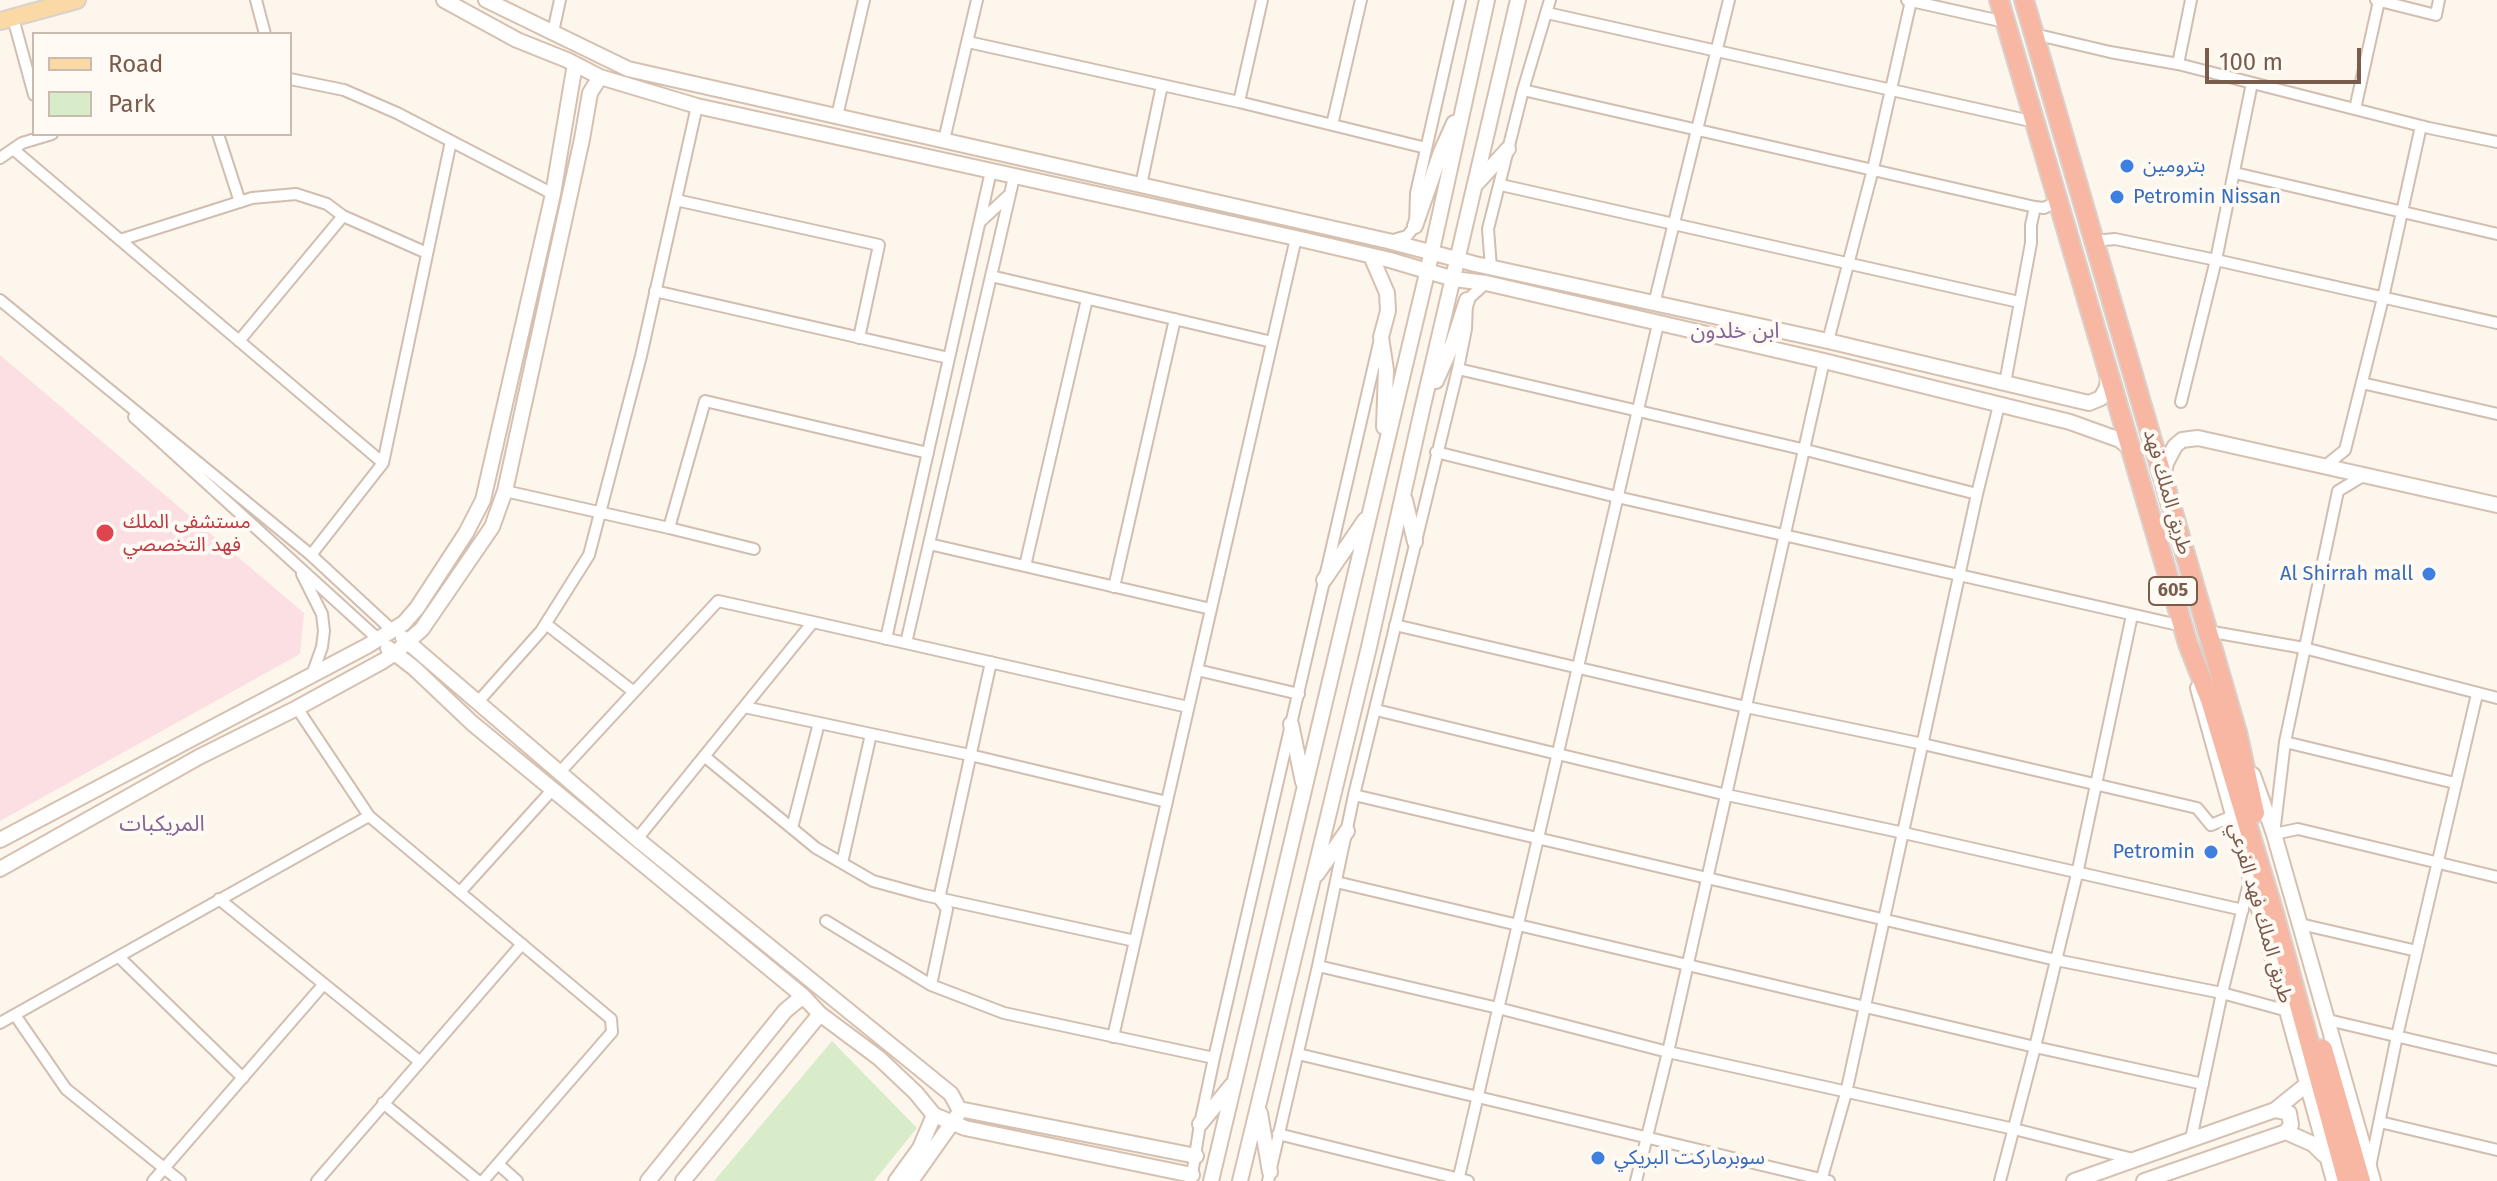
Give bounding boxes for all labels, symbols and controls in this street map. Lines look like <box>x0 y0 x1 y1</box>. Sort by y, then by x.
legend <box>32 32 292 136</box>
scale bar <box>2209 32 2365 82</box>
text: 100 m <box>2219 48 2283 76</box>
text: Road <box>108 50 163 78</box>
text: Park <box>108 90 155 118</box>
place label: بترومين <box>2143 154 2205 178</box>
marker: بترومين <box>2118 157 2136 175</box>
place label: Petromin Nissan <box>2133 185 2281 209</box>
marker: Petromin Nissan <box>2108 188 2126 206</box>
district label: ابن خلدون <box>1690 319 1780 345</box>
street label: طريق الملك فهد <box>2138 427 2196 557</box>
place label: مستشفى الملك فهد التخصصي <box>123 510 251 557</box>
marker: مستشفى الملك فهد التخصصي <box>94 522 116 544</box>
place label: Al Shirrah mall <box>2280 562 2413 586</box>
marker: Al Shirrah mall <box>2420 565 2438 583</box>
road number: 605 <box>2149 577 2197 605</box>
district label: المريكبات <box>119 812 205 838</box>
street label: طريق الملك فهد الفرعي <box>2223 820 2297 1006</box>
place label: Petromin <box>2113 840 2195 864</box>
marker: Petromin <box>2202 843 2220 861</box>
place label: سوبرماركت البريكي <box>1614 1146 1765 1170</box>
marker: سوبرماركت البريكي <box>1589 1149 1607 1167</box>

